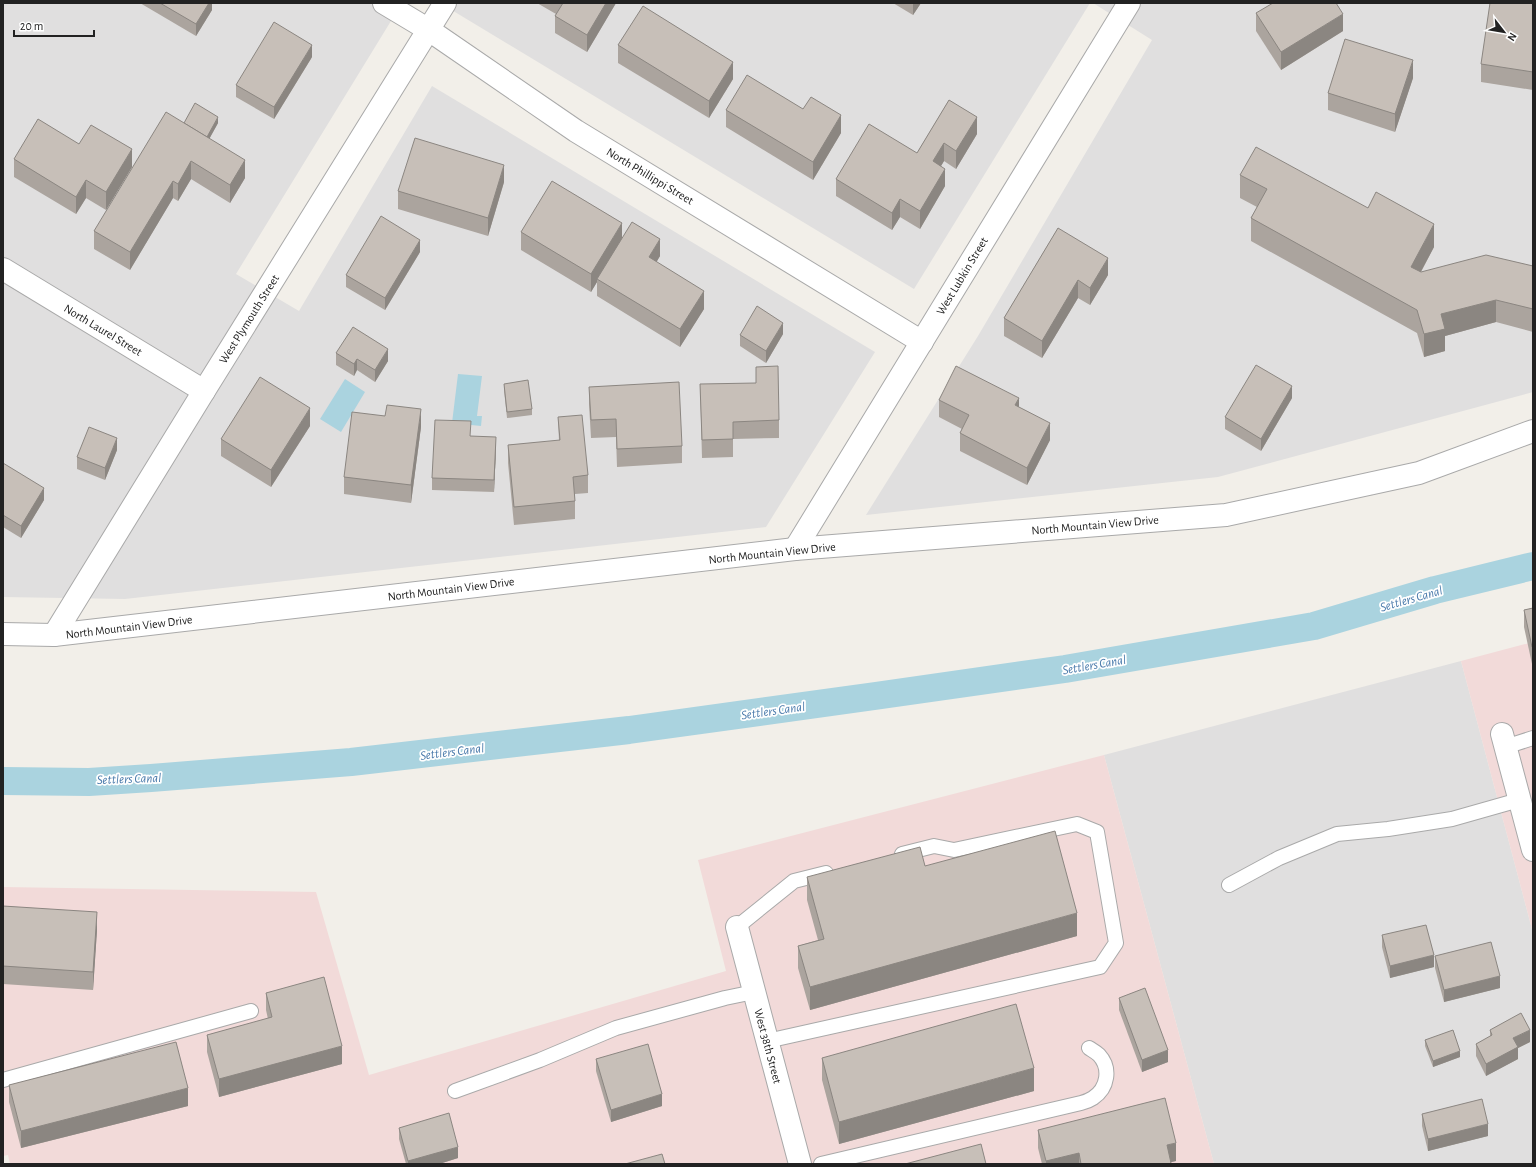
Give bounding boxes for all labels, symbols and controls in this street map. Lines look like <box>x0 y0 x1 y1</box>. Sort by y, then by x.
scale bar <box>14 12 94 38</box>
north arrow <box>1484 12 1524 52</box>
text: 20 m <box>20 20 43 32</box>
text: N <box>1505 31 1519 43</box>
street label: North Phillippi Street <box>604 145 696 207</box>
street label: West Lubkin Street <box>934 235 990 317</box>
street label: West Plymouth Street <box>217 272 282 366</box>
street label: North Laurel Street <box>62 302 144 358</box>
street label: North Mountain View Drive <box>1031 513 1159 537</box>
street label: North Mountain View Drive <box>708 540 836 566</box>
street label: North Mountain View Drive <box>387 575 515 603</box>
water label: Settlers Canal <box>1379 584 1444 615</box>
street label: North Mountain View Drive <box>65 613 193 641</box>
water label: Settlers Canal <box>1061 653 1127 677</box>
water label: Settlers Canal <box>740 701 806 722</box>
water label: Settlers Canal <box>419 742 485 763</box>
water label: Settlers Canal <box>97 772 161 787</box>
street label: West 38th Street <box>752 1007 784 1085</box>

